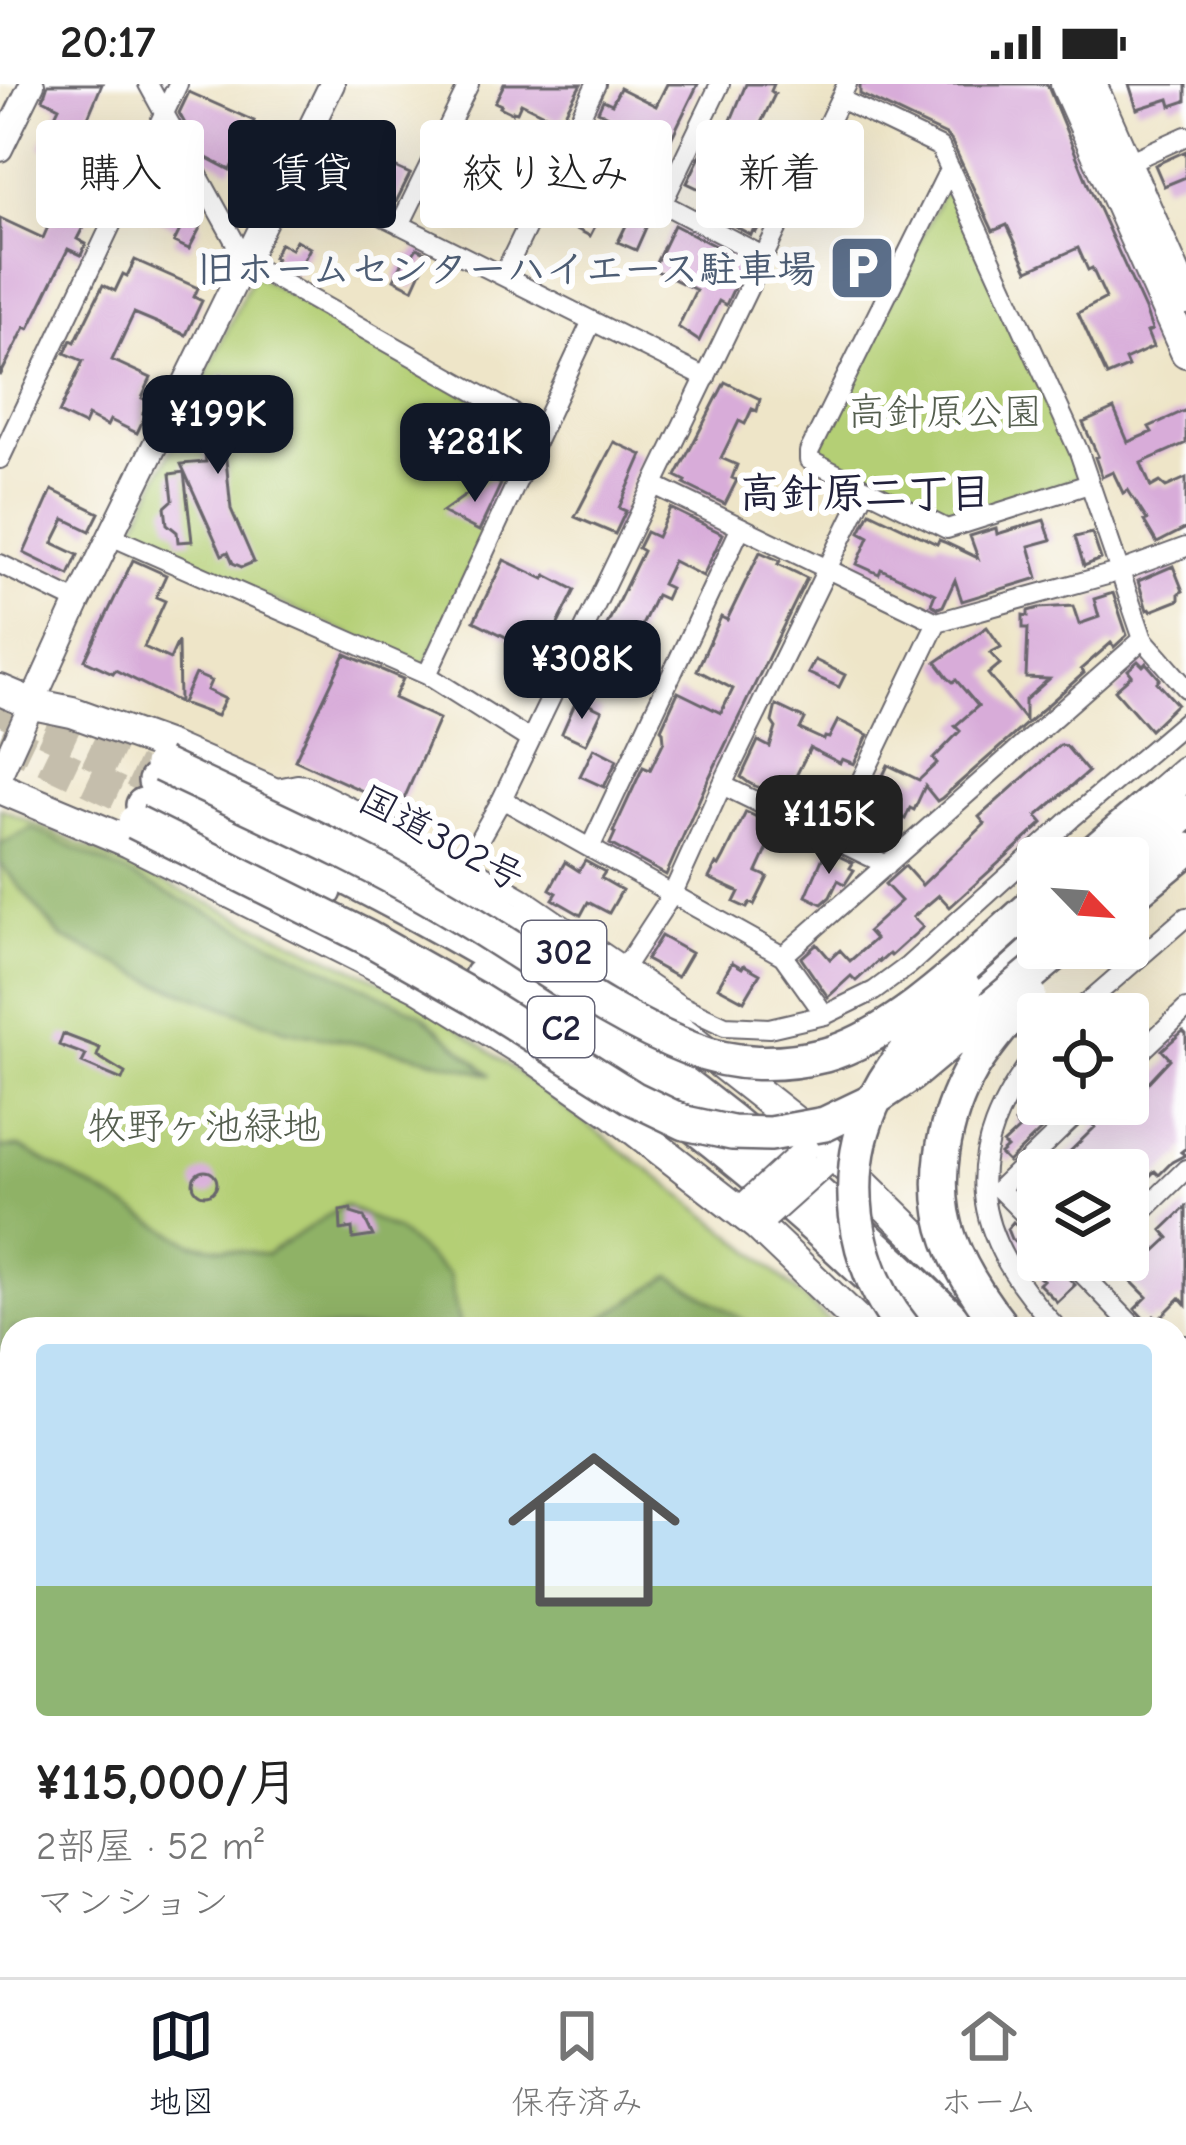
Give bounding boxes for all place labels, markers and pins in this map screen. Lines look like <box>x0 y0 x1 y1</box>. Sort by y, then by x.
parking icon: 旧ホームセンターハイエース駐車場 <box>827 233 897 303</box>
place label: 旧ホームセンターハイエース駐車場 <box>197 247 816 292</box>
pin: ¥199K <box>134 375 302 477</box>
pin: ¥281K <box>391 403 559 505</box>
pin: ¥308K <box>498 620 666 722</box>
pin: ¥115K <box>745 775 913 877</box>

